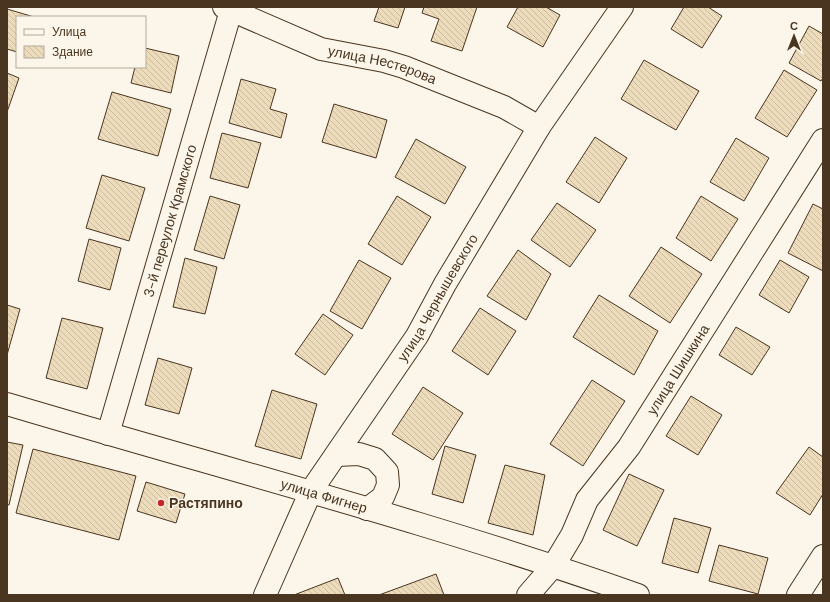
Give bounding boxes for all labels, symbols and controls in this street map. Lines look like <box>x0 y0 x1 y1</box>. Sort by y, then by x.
legend <box>16 16 146 68</box>
north arrow <box>774 16 814 56</box>
text: С <box>790 19 798 33</box>
text: Улица <box>52 24 86 40</box>
street label: улица Нестерова <box>327 42 439 88</box>
text: Здание <box>52 44 93 60</box>
street label: 3-й переулок Крамского <box>139 142 201 299</box>
street label: улица Чернышевского <box>393 230 482 365</box>
street label: улица Шишкина <box>643 321 713 418</box>
street label: улица Фигнер <box>279 475 370 517</box>
place label: Растяпино <box>169 494 243 512</box>
marker: Растяпино <box>156 498 166 508</box>

